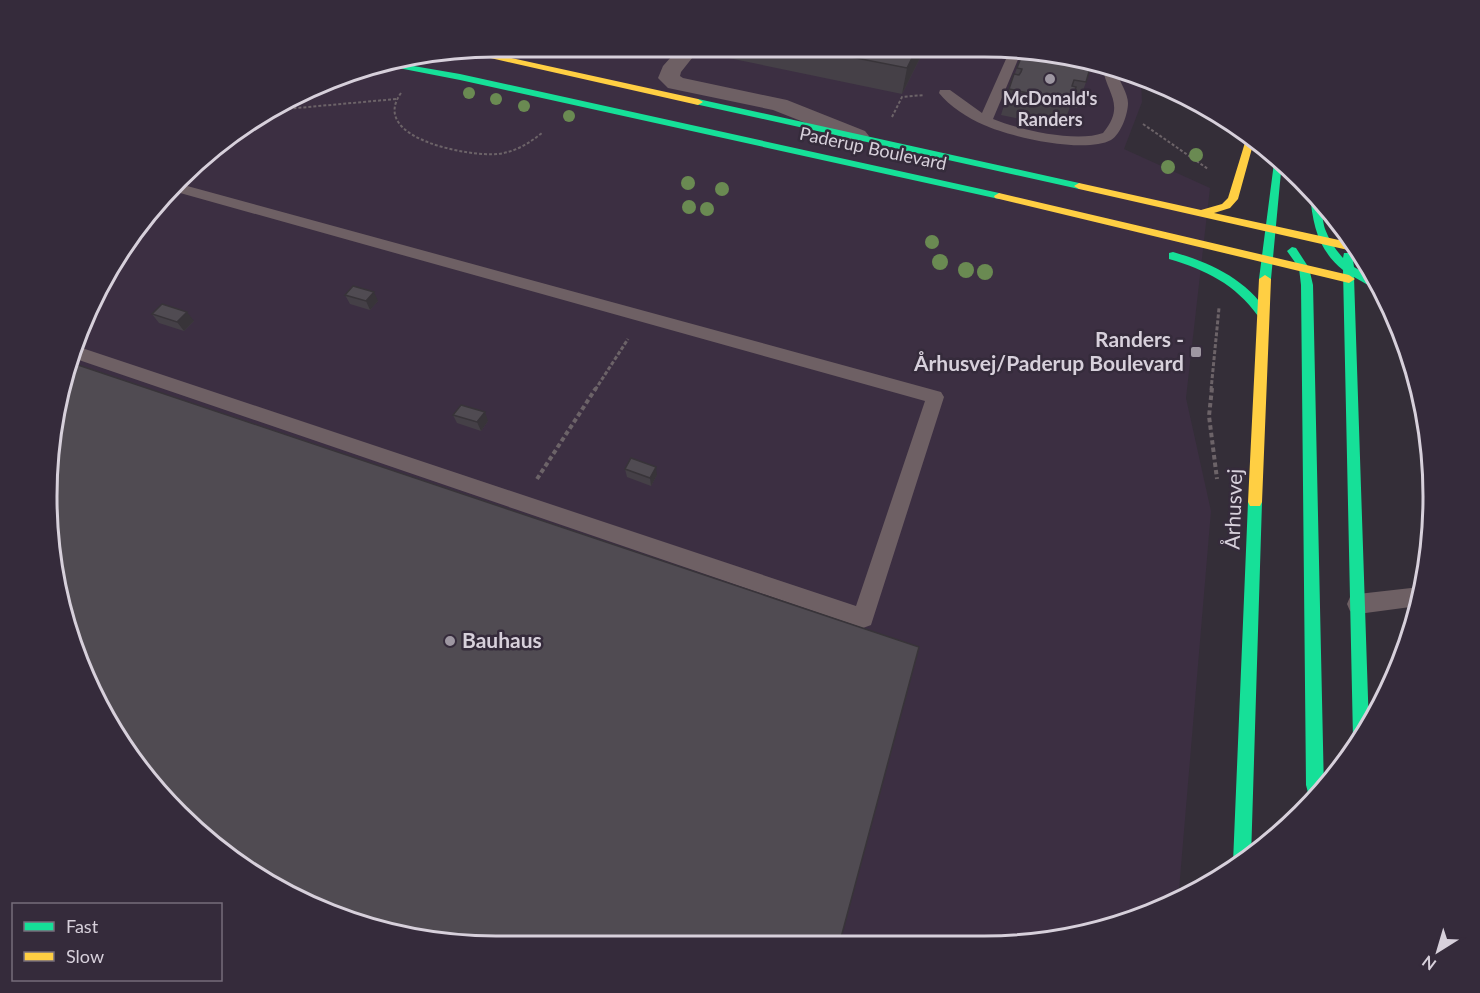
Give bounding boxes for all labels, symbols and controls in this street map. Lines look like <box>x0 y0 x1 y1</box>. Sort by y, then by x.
marker: McDonald's Randers <box>1043 72 1057 86</box>
place label: McDonald's Randers <box>1003 87 1097 130</box>
street label: Paderup Boulevard <box>798 122 949 174</box>
place label: Randers - Århusvej/Paderup Boulevard <box>913 326 1184 375</box>
marker: Randers - Århusvej/Paderup Boulevard <box>1189 345 1203 359</box>
street label: Århusvej <box>1219 468 1246 550</box>
place label: Bauhaus <box>462 627 542 652</box>
marker: Bauhaus <box>443 634 457 648</box>
legend <box>12 903 222 981</box>
text: Fast <box>66 915 99 937</box>
north arrow <box>1408 921 1468 981</box>
text: Slow <box>66 945 104 967</box>
text: N <box>1418 952 1439 975</box>

